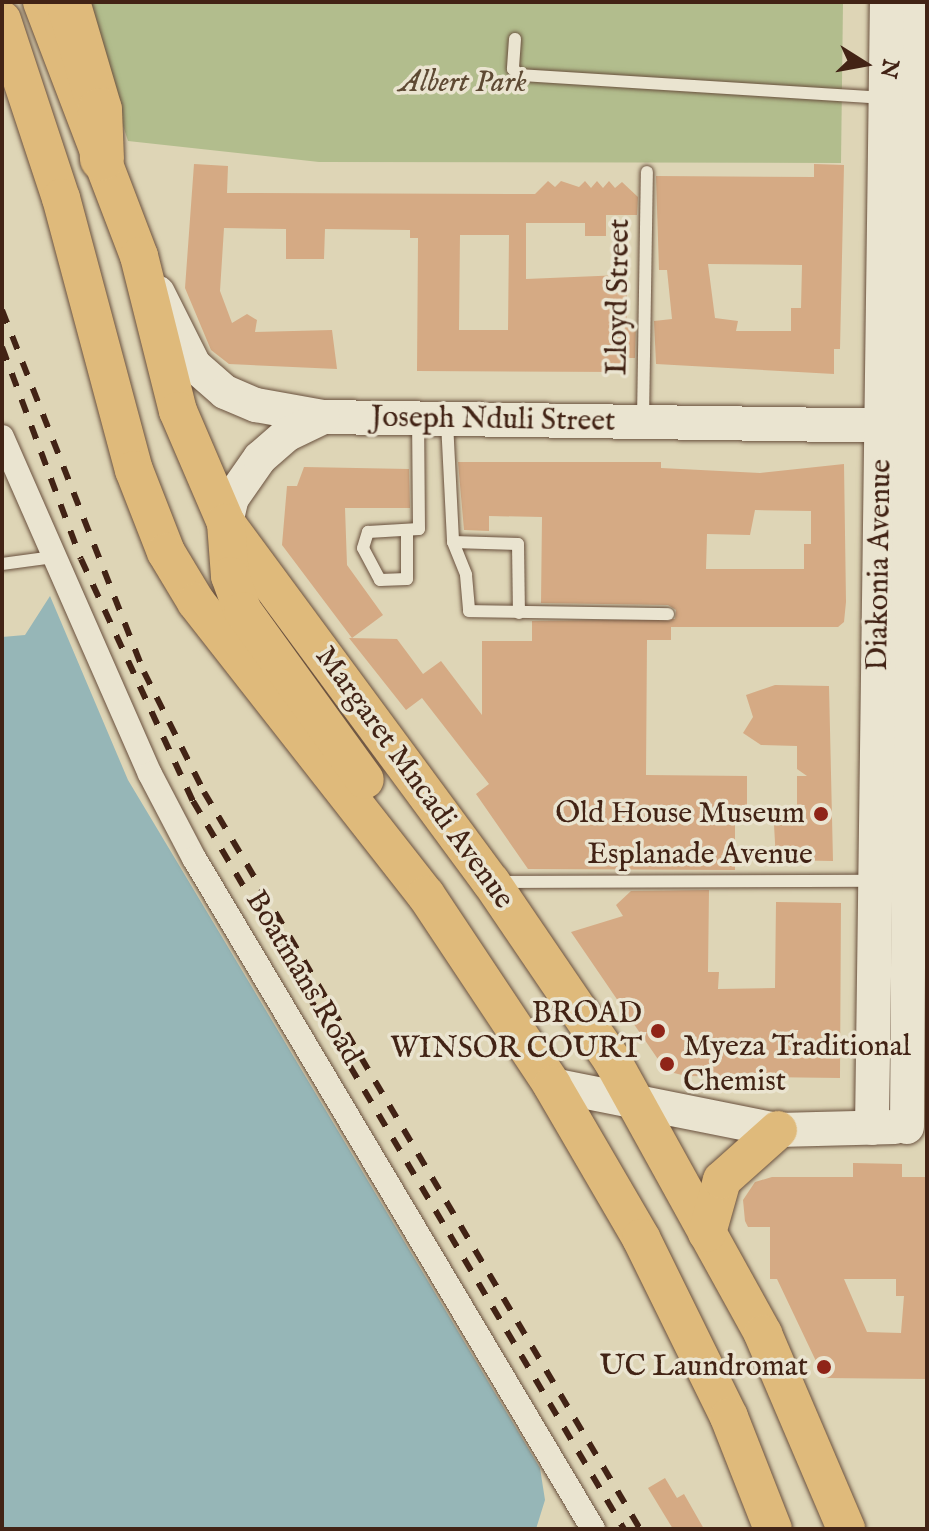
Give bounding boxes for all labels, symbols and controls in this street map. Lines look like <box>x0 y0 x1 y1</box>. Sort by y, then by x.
north arrow <box>825 24 905 104</box>
text: N <box>873 57 904 81</box>
park label: Albert Park <box>399 65 527 101</box>
street label: Lloyd Street <box>600 218 638 376</box>
street label: Joseph Nduli Street <box>370 400 616 440</box>
street label: Diakonia Avenue <box>860 459 900 671</box>
street label: Margaret Mncadi Avenue <box>307 640 521 916</box>
place label: Old House Museum <box>555 796 805 832</box>
marker: Old House Museum <box>812 805 830 823</box>
street label: Esplanade Avenue <box>587 837 813 873</box>
street label: Boatmans Road <box>237 885 369 1071</box>
place label: BROAD WINSOR COURT <box>390 996 642 1066</box>
marker: BROAD WINSOR COURT <box>649 1022 667 1040</box>
place label: Myeza Traditional Chemist <box>683 1029 911 1100</box>
marker: Myeza Traditional Chemist <box>658 1055 676 1073</box>
place label: UC Laundromat <box>599 1349 808 1385</box>
marker: UC Laundromat <box>815 1358 833 1376</box>

